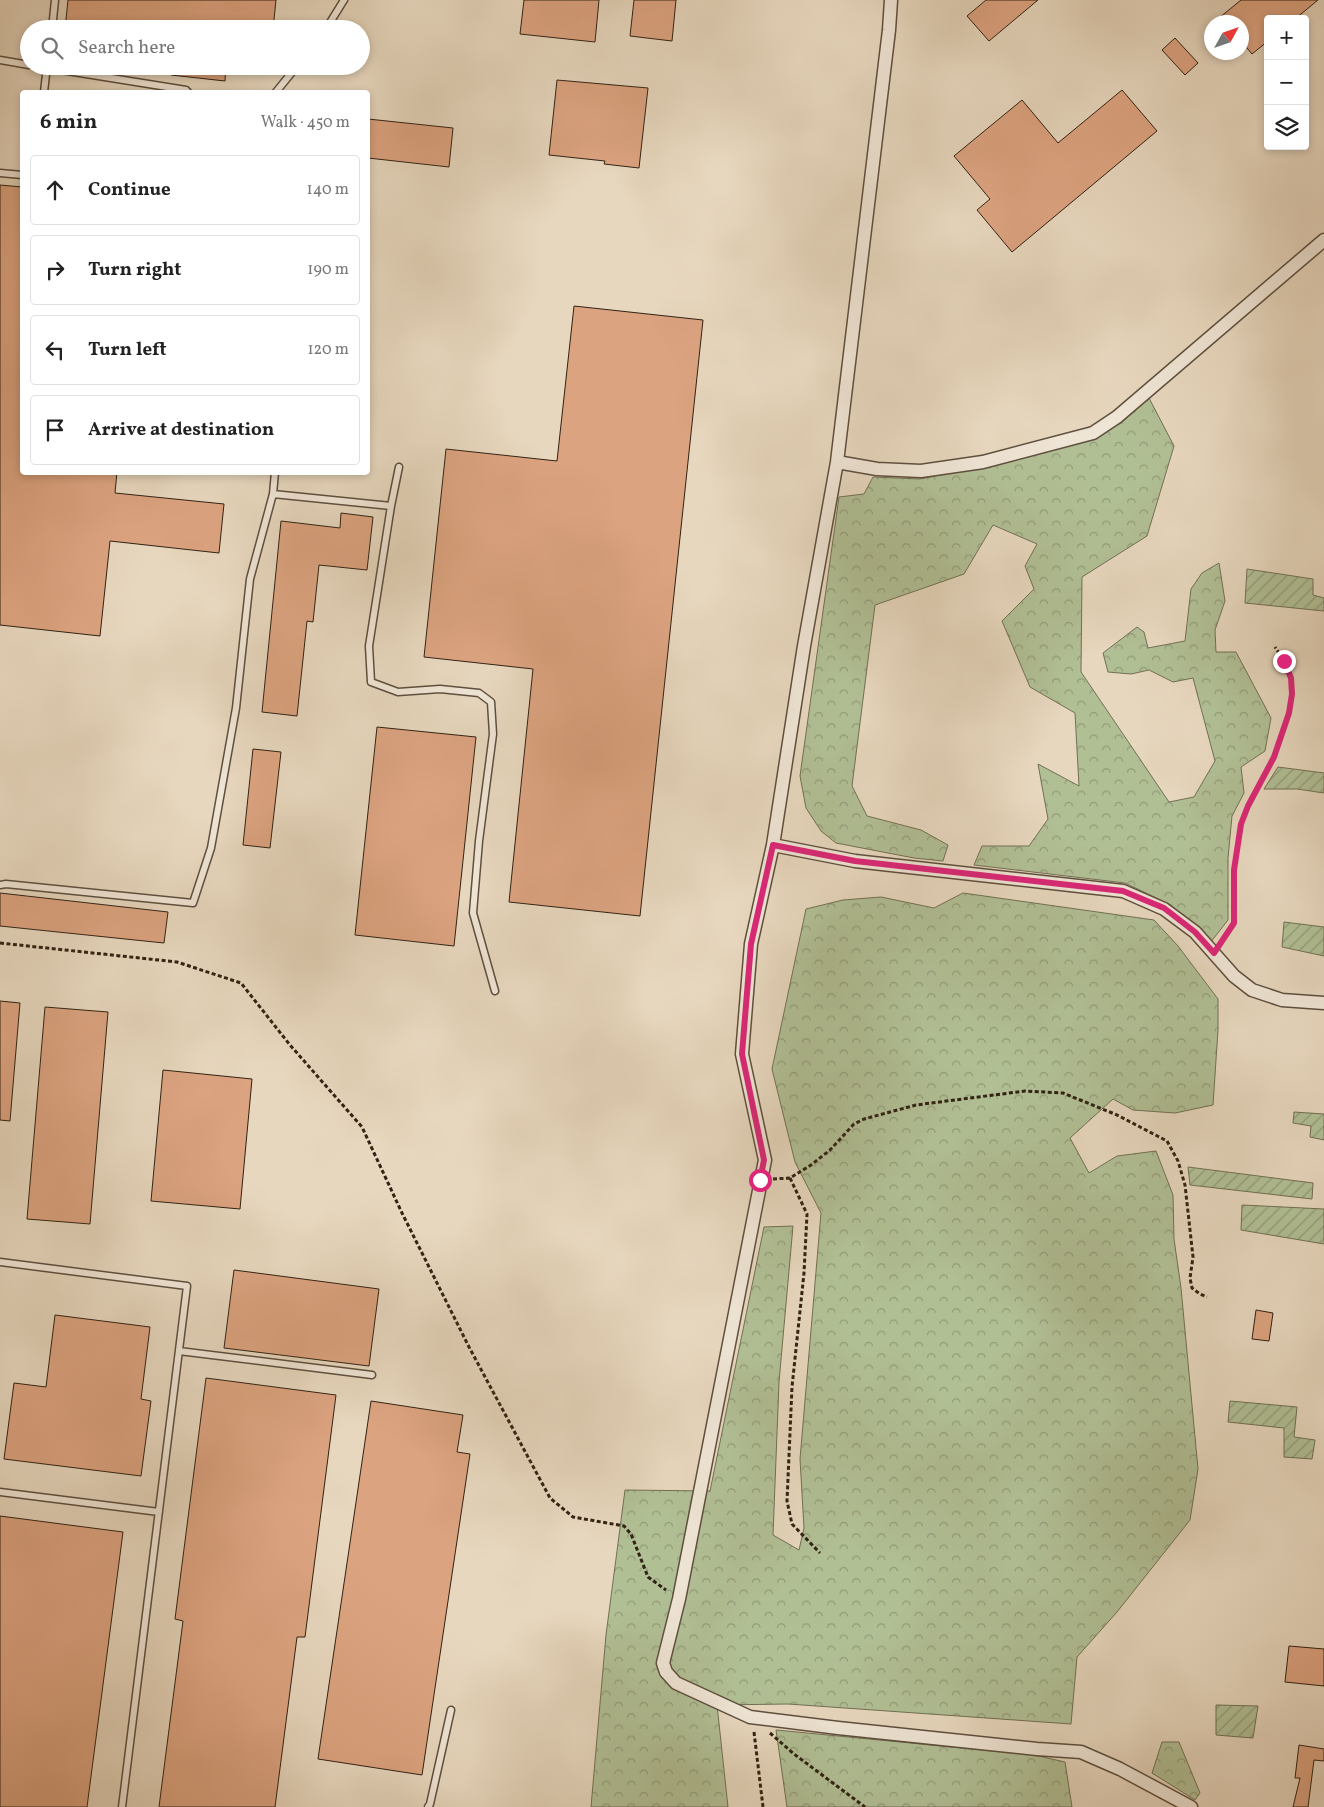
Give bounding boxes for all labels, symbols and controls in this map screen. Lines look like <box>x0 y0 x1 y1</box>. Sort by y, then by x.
north arrow <box>1204 15 1249 60</box>
map controls <box>1264 15 1309 150</box>
button: + <box>1264 15 1309 60</box>
search box <box>20 20 370 75</box>
icon: search <box>38 34 66 62</box>
text: Search here <box>78 35 175 61</box>
button: − <box>1264 60 1309 105</box>
button: layers <box>1264 105 1309 150</box>
text: 6 min <box>40 108 97 137</box>
text: Walk · 450 m <box>261 112 350 134</box>
icon: ahead <box>41 176 69 204</box>
text: Continue <box>88 177 171 203</box>
text: 140 m <box>307 179 349 201</box>
icon: right <box>41 256 69 284</box>
text: Turn right <box>88 257 181 283</box>
text: 190 m <box>307 259 349 281</box>
icon: left <box>41 336 69 364</box>
text: Turn left <box>88 337 167 363</box>
text: 120 m <box>307 339 349 361</box>
icon: arrive <box>41 416 69 444</box>
text: Arrive at destination <box>88 417 274 443</box>
route end <box>1273 650 1296 673</box>
route start <box>749 1169 772 1192</box>

